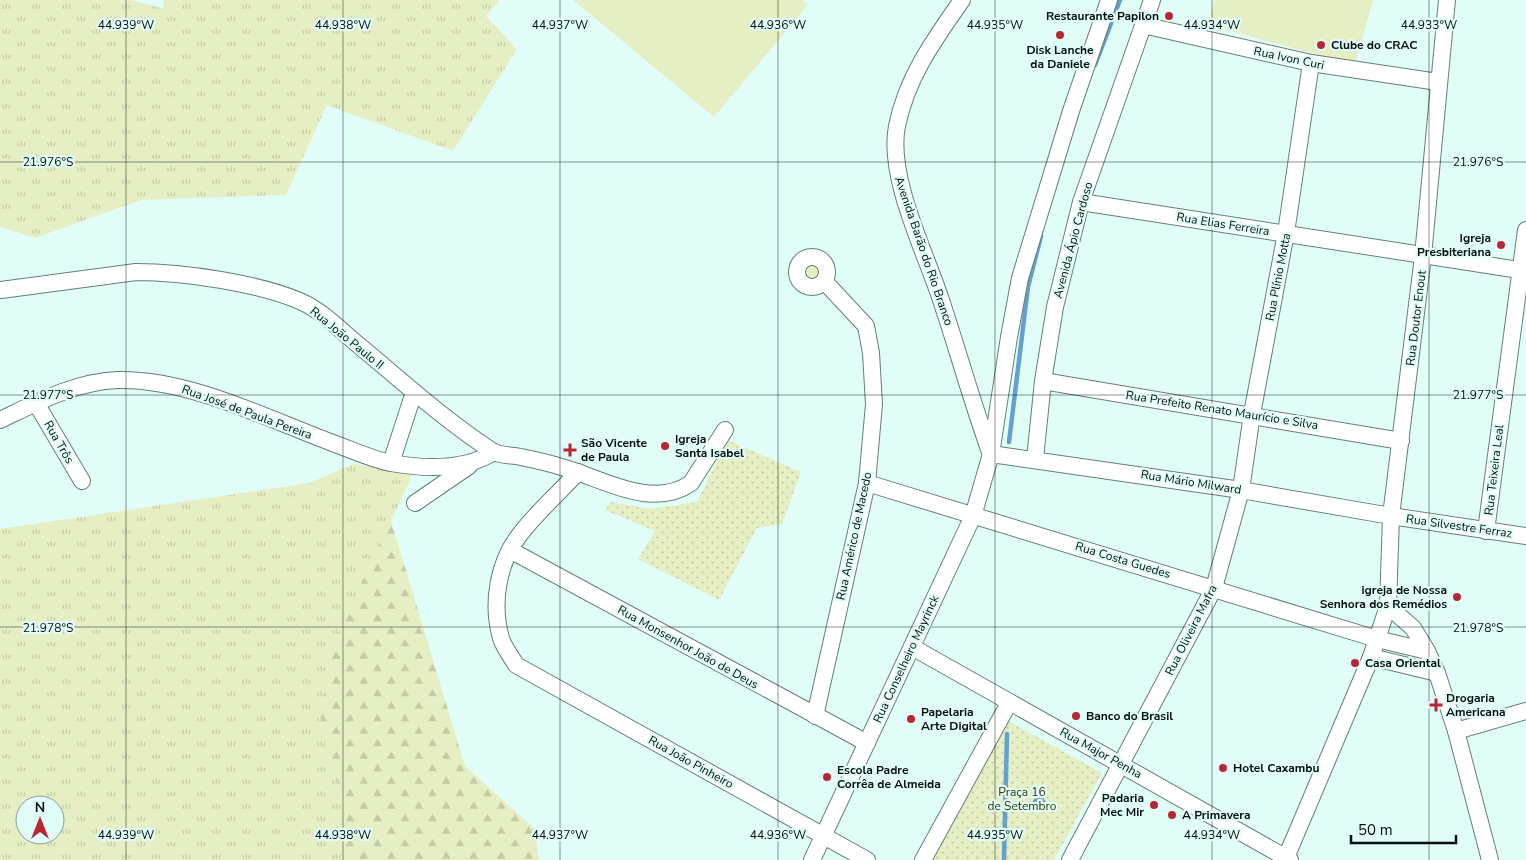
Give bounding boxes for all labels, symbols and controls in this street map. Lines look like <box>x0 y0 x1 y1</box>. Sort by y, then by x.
place label: Restaurante Papilon <box>1046 8 1159 24</box>
marker: Restaurante Papilon <box>1163 10 1175 22</box>
text: 44.939°W <box>98 17 154 33</box>
text: 44.938°W <box>315 17 371 33</box>
text: 44.937°W <box>532 17 588 33</box>
text: 44.936°W <box>750 17 806 33</box>
text: 44.935°W <box>967 17 1023 33</box>
text: 44.934°W <box>1184 17 1240 33</box>
text: 44.933°W <box>1401 17 1457 33</box>
marker: Disk Lanche da Daniele <box>1054 29 1066 41</box>
place label: Clube do CRAC <box>1331 37 1417 53</box>
marker: Clube do CRAC <box>1315 39 1327 51</box>
place label: Disk Lanche da Daniele <box>1026 42 1094 72</box>
street label: Rua Ivon Curi <box>1252 43 1326 73</box>
text: 21.976°S <box>23 154 73 170</box>
text: 21.976°S <box>1453 154 1503 170</box>
street label: Avenida Barão do Rio Branco <box>891 174 957 328</box>
street label: Avenida Ápio Cardoso <box>1050 180 1096 300</box>
street label: Rua Elias Ferreira <box>1175 209 1271 239</box>
place label: Igreja Presbiteriana <box>1417 230 1491 260</box>
street label: Rua Plínio Motta <box>1262 232 1294 322</box>
marker: Igreja Presbiteriana <box>1495 239 1507 251</box>
street label: Rua Doutor Enout <box>1402 269 1430 367</box>
street label: Rua João Paulo II <box>307 303 387 373</box>
street label: Rua José de Paula Pereira <box>180 381 314 443</box>
text: 21.977°S <box>23 387 73 403</box>
street label: Rua Prefeito Renato Maurício e Silva <box>1125 387 1319 433</box>
text: 21.977°S <box>1453 387 1503 403</box>
street label: Rua Trôs <box>40 418 78 467</box>
street label: Rua Teixeira Leal <box>1480 423 1508 516</box>
place label: Igreja Santa Isabel <box>675 431 744 461</box>
place label: São Vicente de Paula <box>581 435 648 465</box>
marker: Igreja Santa Isabel <box>659 440 671 452</box>
marker: São Vicente de Paula <box>563 443 577 457</box>
street label: Rua Mário Milward <box>1140 466 1242 498</box>
street label: Rua Américo de Macedo <box>833 470 875 601</box>
street label: Rua Silvestre Ferraz <box>1405 511 1514 541</box>
street label: Rua Costa Guedes <box>1073 538 1173 582</box>
street label: Rua Oliveira Mafra <box>1161 582 1221 678</box>
place label: igreja de Nossa Senhora dos Remédios <box>1320 582 1447 612</box>
marker: igreja de Nossa Senhora dos Remédios <box>1451 591 1463 603</box>
street label: Rua Conselheiro Mayrinck <box>869 592 943 725</box>
street label: Rua Monsenhor João de Deus <box>615 602 761 693</box>
text: 21.978°S <box>23 620 73 636</box>
text: 21.978°S <box>1453 620 1503 636</box>
place label: Casa Oriental <box>1365 655 1441 671</box>
marker: Casa Oriental <box>1349 657 1361 669</box>
place label: Drogaria Americana <box>1446 690 1506 720</box>
marker: Drogaria Americana <box>1430 699 1442 711</box>
place label: Papelaria Arte Digital <box>921 704 987 734</box>
place label: Banco do Brasil <box>1086 708 1173 724</box>
marker: Banco do Brasil <box>1070 710 1082 722</box>
marker: Papelaria Arte Digital <box>905 713 917 725</box>
street label: Rua Major Penha <box>1057 724 1145 782</box>
street label: Rua João Pinheiro <box>646 732 737 792</box>
place label: Hotel Caxambu <box>1233 760 1320 776</box>
place label: Escola Padre Corrêa de Almeida <box>837 762 941 792</box>
marker: Hotel Caxambu <box>1217 762 1229 774</box>
marker: Escola Padre Corrêa de Almeida <box>821 771 833 783</box>
park label: Praça 16 de Setembro <box>988 784 1057 814</box>
place label: Padaria Mec Mir <box>1100 790 1144 820</box>
north arrow <box>15 795 65 845</box>
text: N <box>35 798 45 817</box>
marker: Padaria Mec Mir <box>1148 799 1160 811</box>
place label: A Primavera <box>1182 807 1251 823</box>
marker: A Primavera <box>1166 809 1178 821</box>
scale bar <box>1351 812 1456 844</box>
text: 50 m <box>1358 820 1393 840</box>
text: 44.939°W <box>98 827 154 843</box>
text: 44.938°W <box>315 827 371 843</box>
text: 44.937°W <box>532 827 588 843</box>
text: 44.936°W <box>750 827 806 843</box>
text: 44.935°W <box>967 827 1023 843</box>
text: 44.934°W <box>1184 827 1240 843</box>

